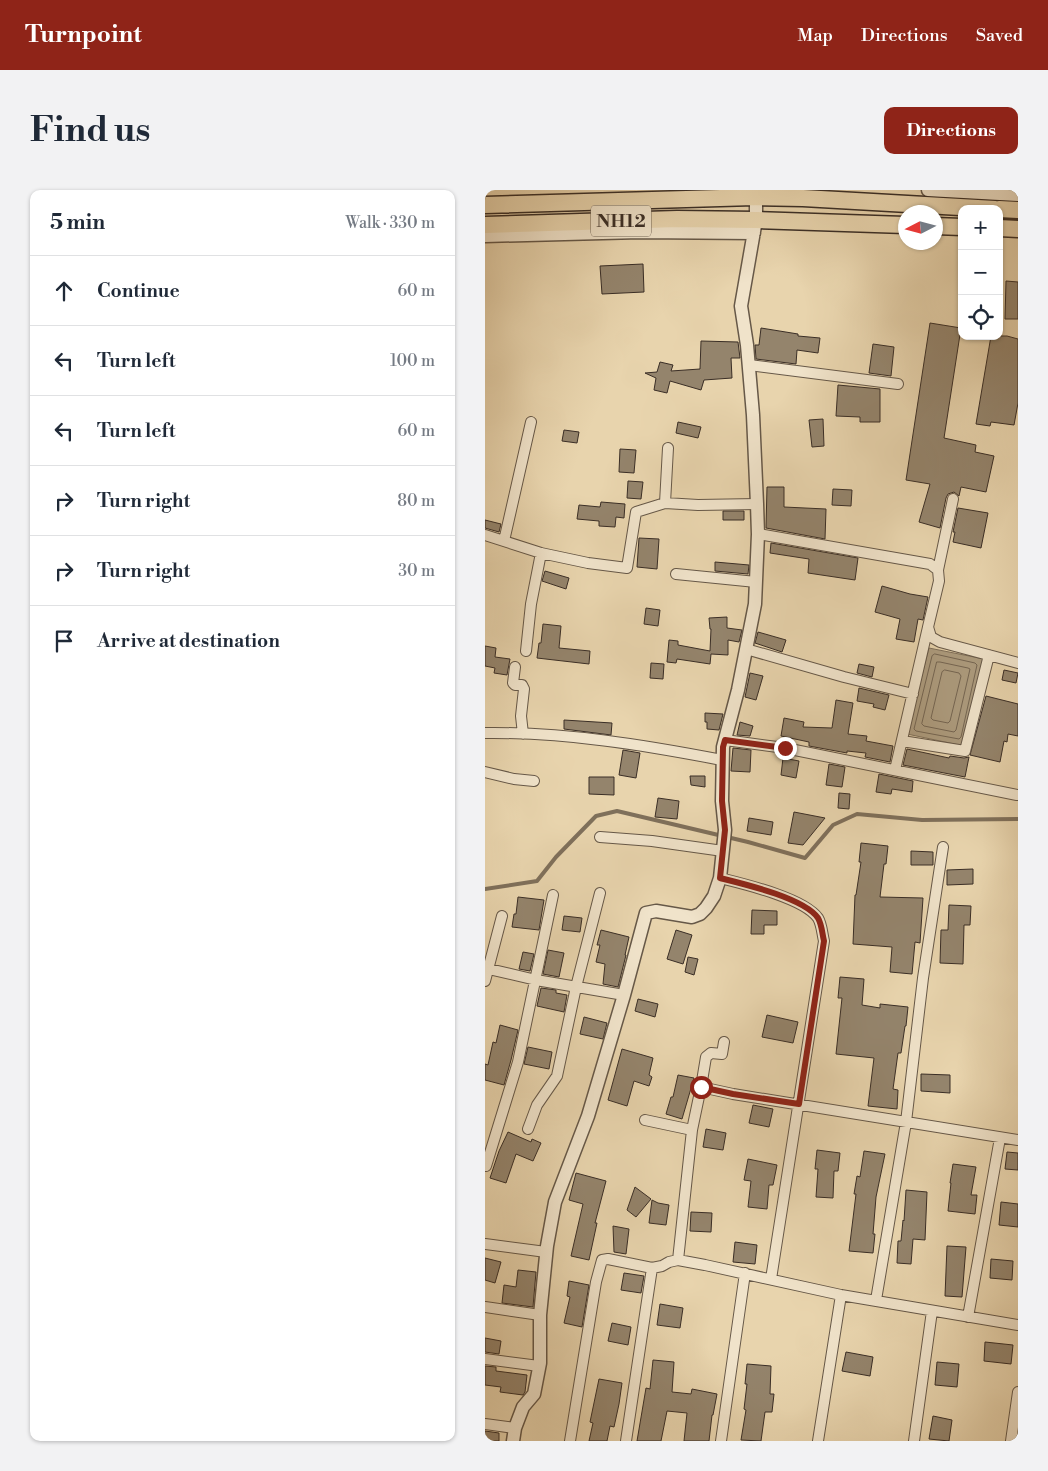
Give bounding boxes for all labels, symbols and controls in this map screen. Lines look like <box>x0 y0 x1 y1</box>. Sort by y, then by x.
text: Turnpoint <box>25 20 142 50</box>
text: Map <box>797 24 833 47</box>
text: Directions <box>861 24 948 47</box>
text: Saved <box>976 24 1023 47</box>
button: Directions <box>884 107 1018 154</box>
text: Find us <box>30 109 150 152</box>
north arrow <box>898 205 943 250</box>
map controls <box>958 205 1003 340</box>
button: + <box>958 205 1003 250</box>
road number: NH12 <box>591 206 651 236</box>
text: 5 min <box>50 210 105 236</box>
text: Walk · 330 m <box>345 213 435 233</box>
button: − <box>958 250 1003 295</box>
icon: ahead <box>50 277 78 305</box>
text: Continue <box>97 279 180 303</box>
text: 60 m <box>397 281 435 301</box>
button: locate <box>958 295 1003 340</box>
icon: left <box>50 347 78 375</box>
text: Turn left <box>97 349 176 373</box>
text: 100 m <box>390 351 435 371</box>
icon: left <box>50 417 78 445</box>
text: Turn left <box>97 419 176 443</box>
text: 60 m <box>397 421 435 441</box>
icon: right <box>50 487 78 515</box>
text: Turn right <box>97 489 190 513</box>
text: 80 m <box>397 491 435 511</box>
icon: right <box>50 557 78 585</box>
text: Turn right <box>97 559 190 583</box>
text: 30 m <box>398 561 435 581</box>
icon: arrive <box>50 627 78 655</box>
text: Arrive at destination <box>97 629 280 653</box>
route end <box>774 737 797 760</box>
route start <box>690 1076 713 1099</box>

